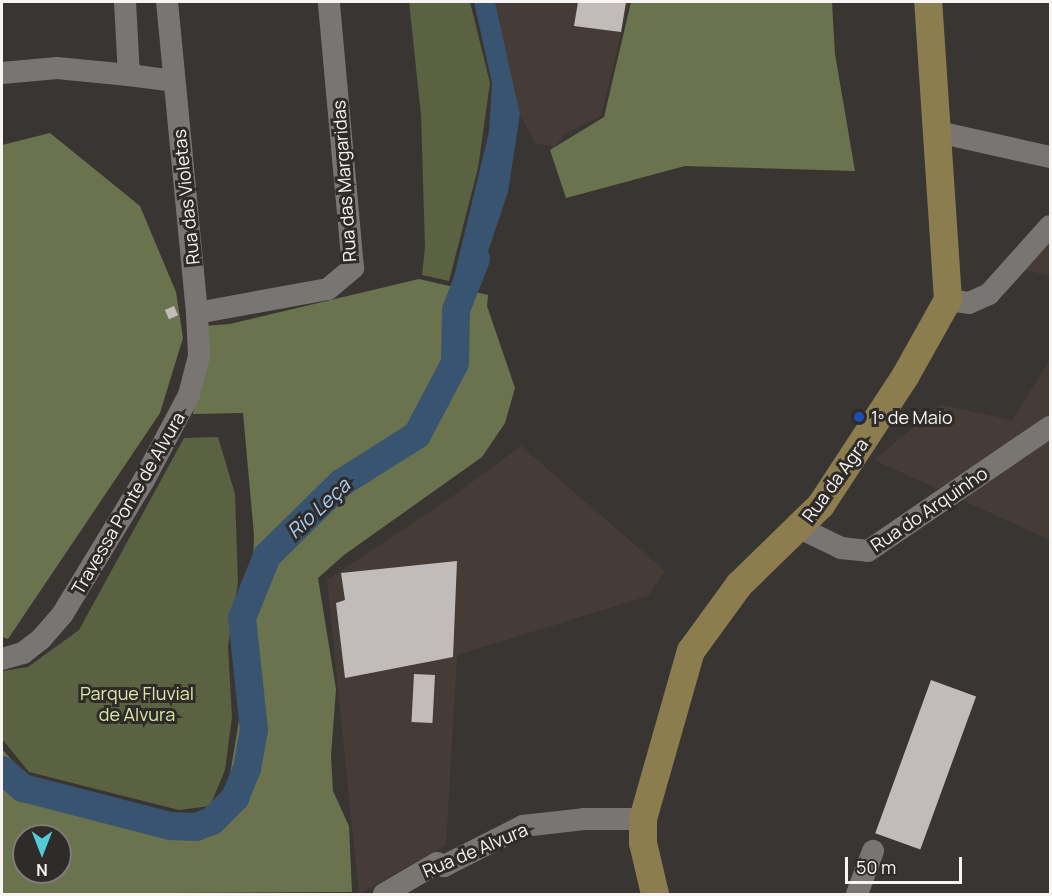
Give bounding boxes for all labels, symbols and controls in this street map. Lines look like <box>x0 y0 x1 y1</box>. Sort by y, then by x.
street label: Rua das Margaridas <box>328 99 360 263</box>
street label: Rua das Violetas <box>168 128 204 266</box>
place label: 1º de Maio <box>871 406 953 428</box>
street label: Travessa Ponte de Alvura <box>67 408 189 598</box>
marker: 1º de Maio <box>852 410 866 424</box>
street label: Rua da Agra <box>797 434 873 526</box>
street label: Rua do Arquinho <box>867 462 991 556</box>
water label: Rio Leça <box>282 473 354 543</box>
park label: Parque Fluvial de Alvura <box>80 683 194 726</box>
street label: Rua de Alvura <box>419 818 531 882</box>
north arrow <box>12 824 72 884</box>
scale bar <box>848 845 965 883</box>
text: 50 m <box>856 855 896 879</box>
text: N <box>36 859 48 881</box>

